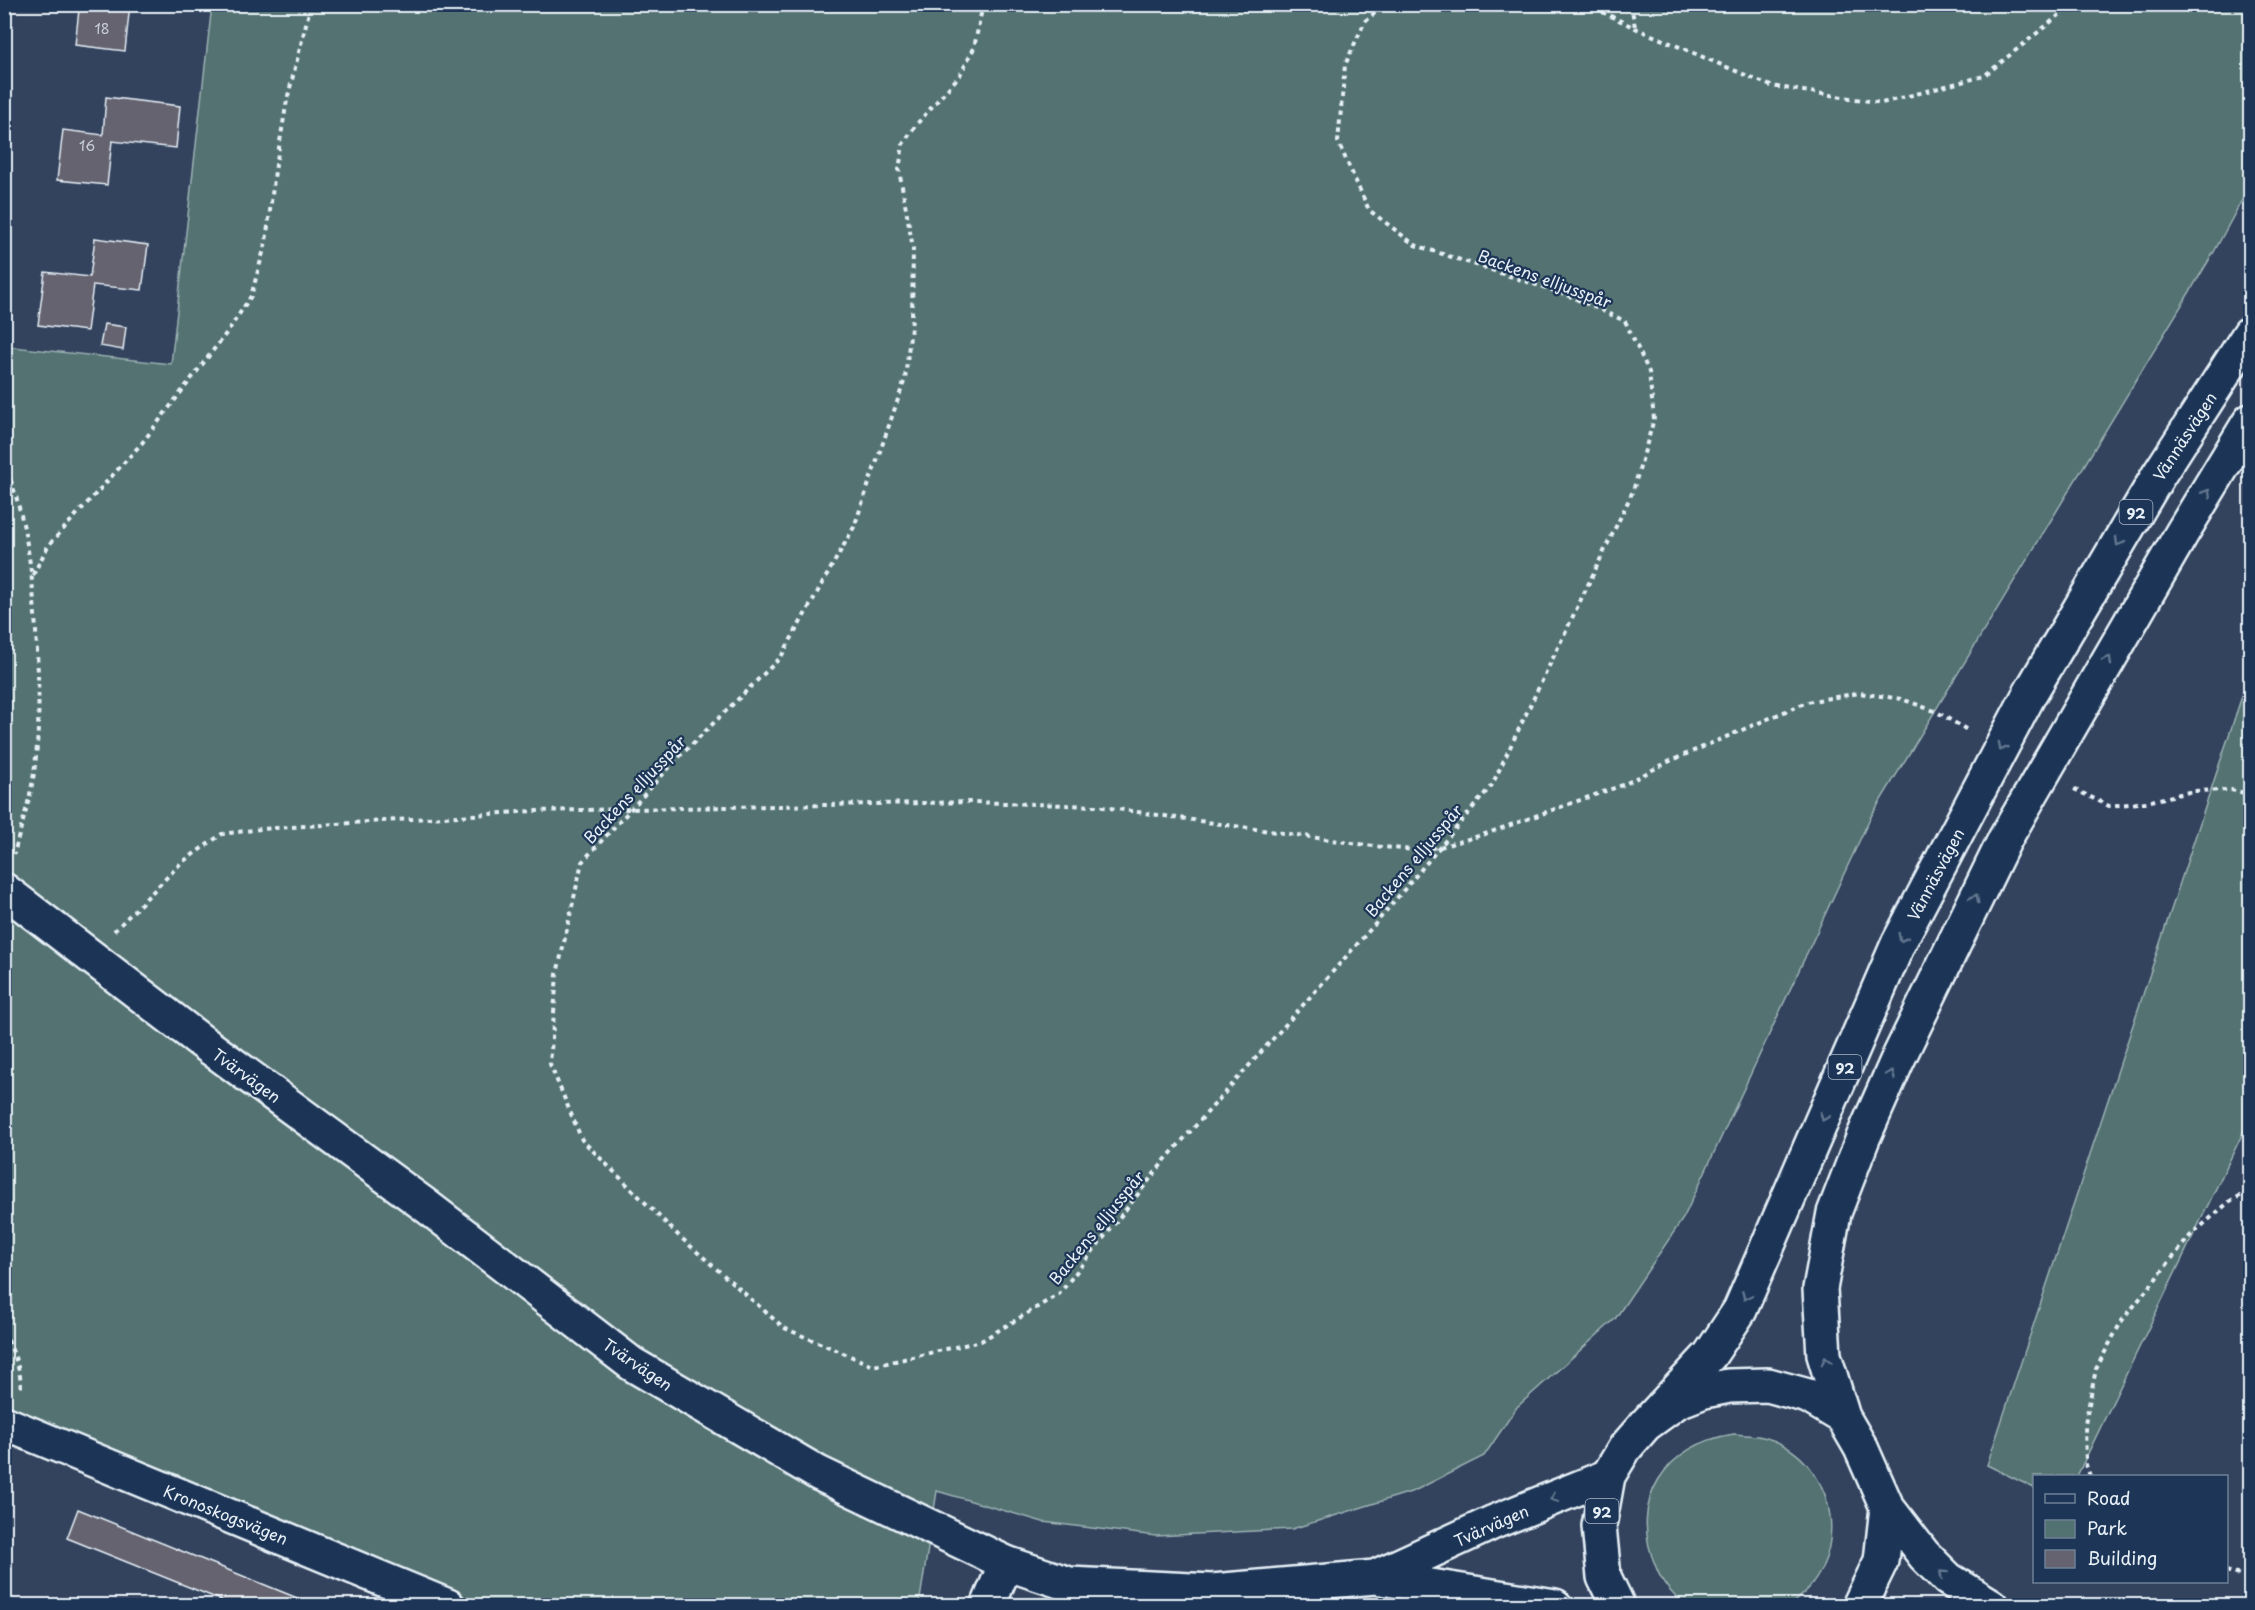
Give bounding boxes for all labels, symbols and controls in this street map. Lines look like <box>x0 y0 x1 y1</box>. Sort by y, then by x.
house number: 18 <box>94 18 110 39</box>
house number: 16 <box>79 135 95 156</box>
street label: Backens elljusspår <box>1475 243 1616 314</box>
street label: Vännäsvägen <box>2146 387 2222 485</box>
one-way arrow <box>2200 488 2211 499</box>
road number: 92 <box>2120 500 2152 524</box>
one-way arrow <box>2114 536 2126 546</box>
one-way arrow <box>2101 656 2112 666</box>
street label: Backens elljusspår <box>577 729 691 848</box>
one-way arrow <box>1997 740 2009 751</box>
street label: Backens elljusspår <box>1359 798 1468 921</box>
street label: Vännäsvägen <box>1901 824 1969 924</box>
one-way arrow <box>1968 893 1980 904</box>
one-way arrow <box>1897 932 1909 943</box>
street label: Tvärvägen <box>208 1042 286 1108</box>
road number: 92 <box>1828 1055 1862 1079</box>
one-way arrow <box>1884 1069 1896 1080</box>
one-way arrow <box>1819 1110 1831 1121</box>
street label: Backens elljusspår <box>1043 1164 1150 1289</box>
one-way arrow <box>1741 1289 1753 1300</box>
street label: Tvärvägen <box>598 1332 678 1396</box>
one-way arrow <box>1820 1356 1833 1366</box>
legend <box>2033 1475 2228 1583</box>
street label: Kronoskogsvägen <box>160 1478 292 1550</box>
text: Road <box>2087 1484 2131 1511</box>
one-way arrow <box>1550 1491 1561 1503</box>
street label: Tvärvägen <box>1450 1498 1532 1552</box>
road number: 92 <box>1586 1499 1618 1523</box>
text: Park <box>2087 1514 2127 1541</box>
text: Building <box>2087 1544 2157 1571</box>
one-way arrow <box>1939 1570 1950 1581</box>

